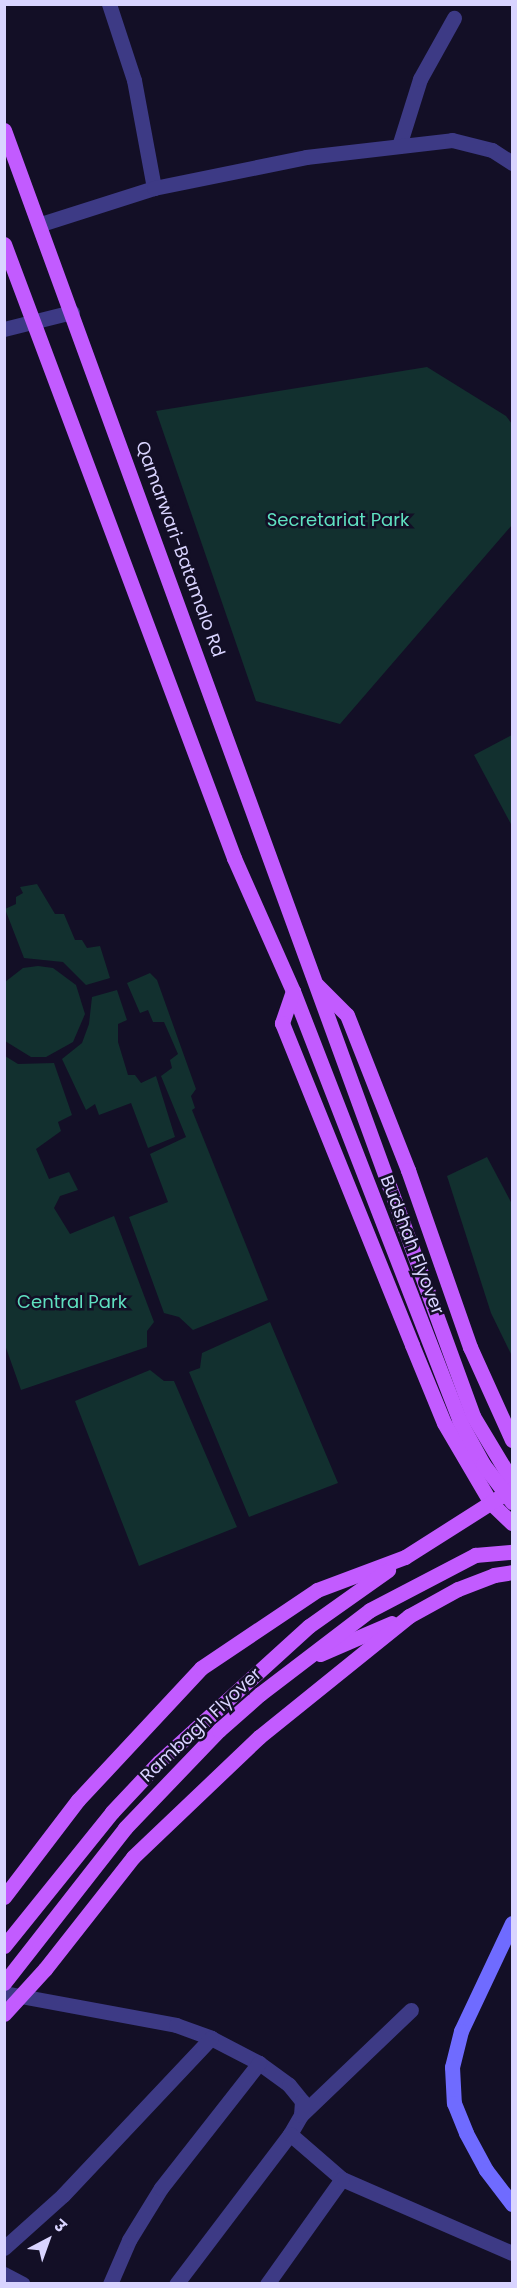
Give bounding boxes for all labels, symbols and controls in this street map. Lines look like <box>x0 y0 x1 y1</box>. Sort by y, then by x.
street label: Qamarwari-Batamalo Rd <box>131 438 229 660</box>
park label: Secretariat Park <box>267 509 409 531</box>
street label: Budshah Flyover <box>376 1172 448 1318</box>
park label: Central Park <box>17 1291 127 1313</box>
street label: Rambagh Flyover <box>136 1663 266 1787</box>
north arrow <box>18 2210 78 2270</box>
text: उ <box>49 2214 71 2238</box>

